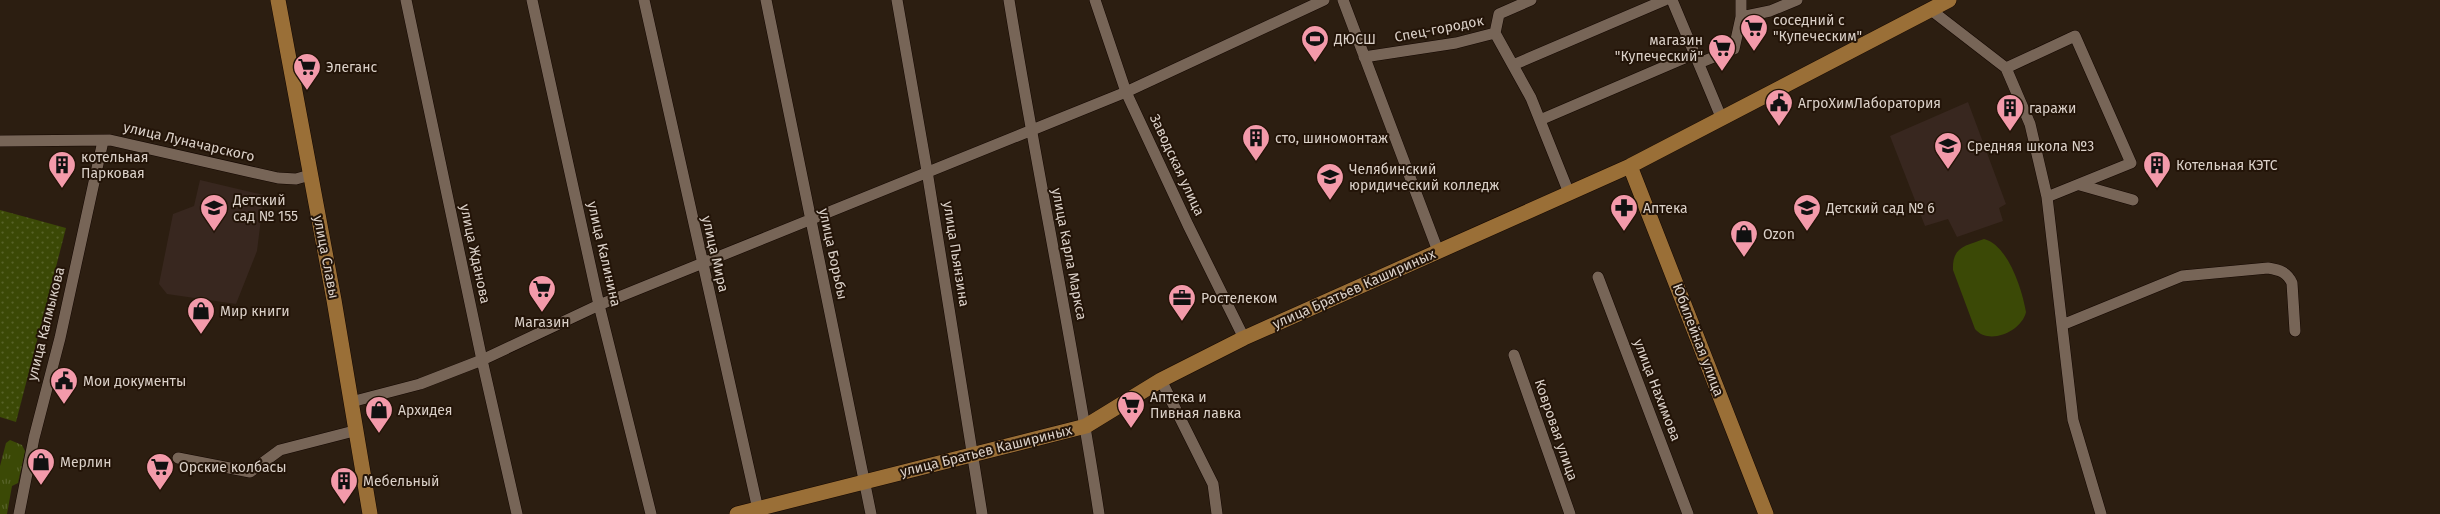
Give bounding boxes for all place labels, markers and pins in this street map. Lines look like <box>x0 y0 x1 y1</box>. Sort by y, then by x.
place label: соседний с "Купеческим" <box>1773 12 1862 45</box>
supermarket icon: соседний с "Купеческим" <box>1739 13 1769 52</box>
sports icon: ДЮСШ <box>1300 24 1330 63</box>
place label: ДЮСШ <box>1333 31 1376 48</box>
place label: магазин "Купеческий" <box>1615 32 1703 65</box>
supermarket icon: магазин "Купеческий" <box>1707 33 1737 72</box>
supermarket icon: Элеганс <box>292 52 322 91</box>
place label: Элеганс <box>326 59 377 76</box>
public building icon: АгроХимЛаборатория <box>1764 88 1794 127</box>
building icon: гаражи <box>1995 93 2025 132</box>
place label: АгроХимЛаборатория <box>1798 95 1941 112</box>
place label: гаражи <box>2029 100 2076 117</box>
building icon: сто, шиномонтаж <box>1241 123 1271 162</box>
place label: сто, шиномонтаж <box>1275 130 1388 147</box>
school or university icon: Средняя школа №3 <box>1933 131 1963 170</box>
place label: Средняя школа №3 <box>1967 138 2094 155</box>
place label: котельная Парковая <box>81 149 148 182</box>
building icon: котельная Парковая <box>47 150 77 189</box>
building icon: Котельная КЭТС <box>2142 150 2172 189</box>
place label: Котельная КЭТС <box>2176 157 2278 174</box>
place label: Челябинский юридический колледж <box>1349 161 1499 194</box>
school or university icon: Челябинский юридический колледж <box>1315 162 1345 201</box>
place label: Детский сад № 155 <box>232 192 298 225</box>
school or university icon: Детский сад № 155 <box>199 193 229 232</box>
pharmacy icon: Аптека <box>1609 193 1639 232</box>
school or university icon: Детский сад № 6 <box>1792 193 1822 232</box>
place label: Аптека <box>1643 200 1688 217</box>
place label: Детский сад № 6 <box>1825 200 1935 217</box>
shop icon: Ozon <box>1729 219 1759 258</box>
place label: Ozon <box>1763 226 1795 243</box>
supermarket icon: Магазин <box>527 274 557 313</box>
office icon: Ростелеком <box>1167 283 1197 322</box>
place label: Ростелеком <box>1201 290 1277 307</box>
shop icon: Мир книги <box>186 296 216 335</box>
place label: Мир книги <box>220 303 290 320</box>
place label: Магазин <box>514 314 570 331</box>
public building icon: Мои документы <box>49 366 79 405</box>
place label: Мои документы <box>83 373 186 390</box>
place label: Аптека и Пивная лавка <box>1150 389 1241 422</box>
supermarket icon: Аптека и Пивная лавка <box>1116 390 1146 429</box>
shop icon: Архидея <box>364 395 394 434</box>
place label: Архидея <box>398 402 452 419</box>
shop icon: Мерлин <box>26 447 56 486</box>
supermarket icon: Орские колбасы <box>145 452 175 491</box>
place label: Мерлин <box>60 454 111 471</box>
place label: Орские колбасы <box>179 459 287 476</box>
building icon: Мебельный <box>329 466 359 505</box>
place label: Мебельный <box>363 473 439 490</box>

